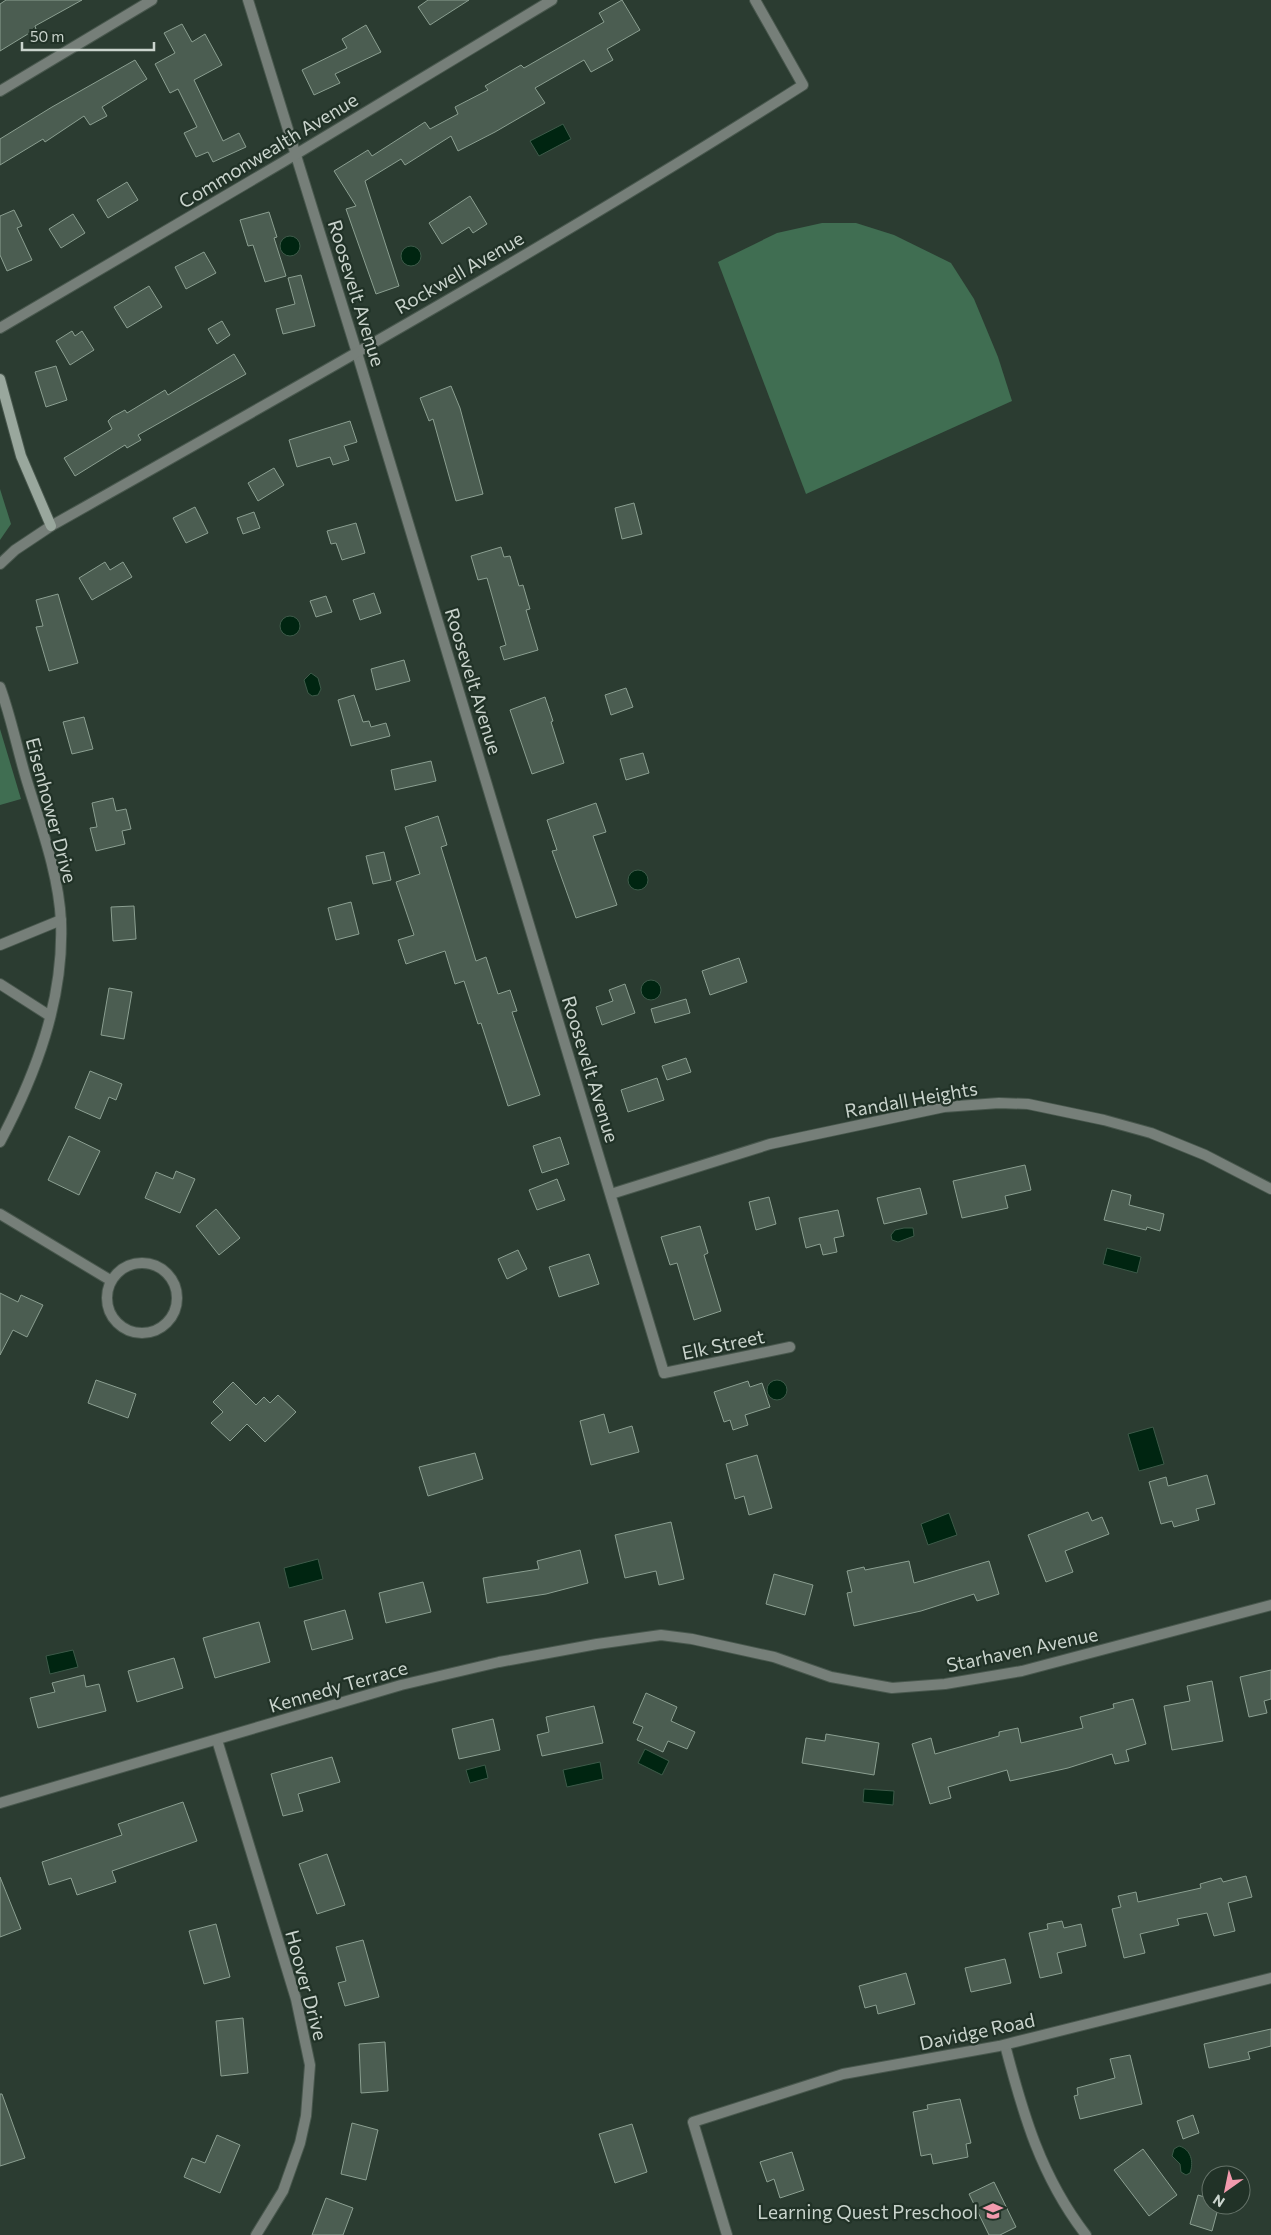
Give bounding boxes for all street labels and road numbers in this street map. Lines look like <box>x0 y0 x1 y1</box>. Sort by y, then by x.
street label: Commonwealth Avenue <box>174 87 362 213</box>
street label: Roosevelt Avenue <box>324 217 390 369</box>
street label: Rockwell Avenue <box>391 226 527 318</box>
street label: Roosevelt Avenue <box>441 605 507 757</box>
street label: Eisenhower Drive <box>22 735 82 885</box>
street label: Roosevelt Avenue <box>558 993 624 1145</box>
street label: Randall Heights <box>843 1076 979 1122</box>
street label: Elk Street <box>680 1324 767 1364</box>
street label: Starhaven Avenue <box>944 1622 1100 1676</box>
street label: Kennedy Terrace <box>266 1655 410 1717</box>
street label: Hoover Drive <box>281 1927 333 2043</box>
street label: Davidge Road <box>917 2008 1037 2054</box>

